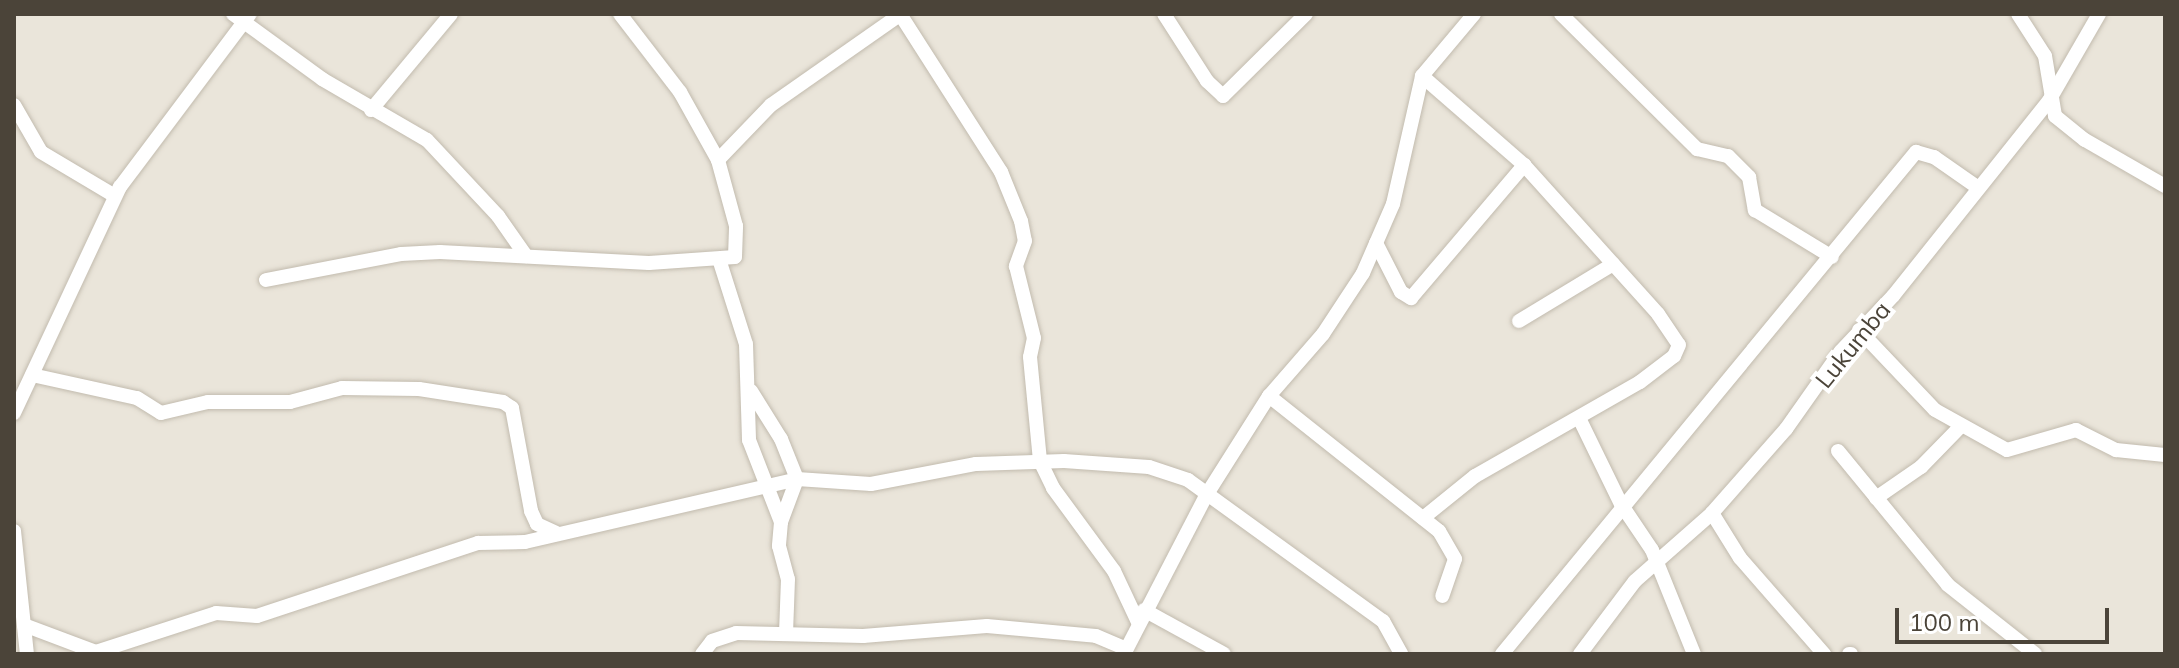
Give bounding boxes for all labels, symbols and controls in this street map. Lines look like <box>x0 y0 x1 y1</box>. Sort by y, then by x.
street label: Lukumba <box>1809 296 1897 394</box>
scale bar <box>1899 592 2113 642</box>
text: 100 m <box>1909 607 1980 637</box>

